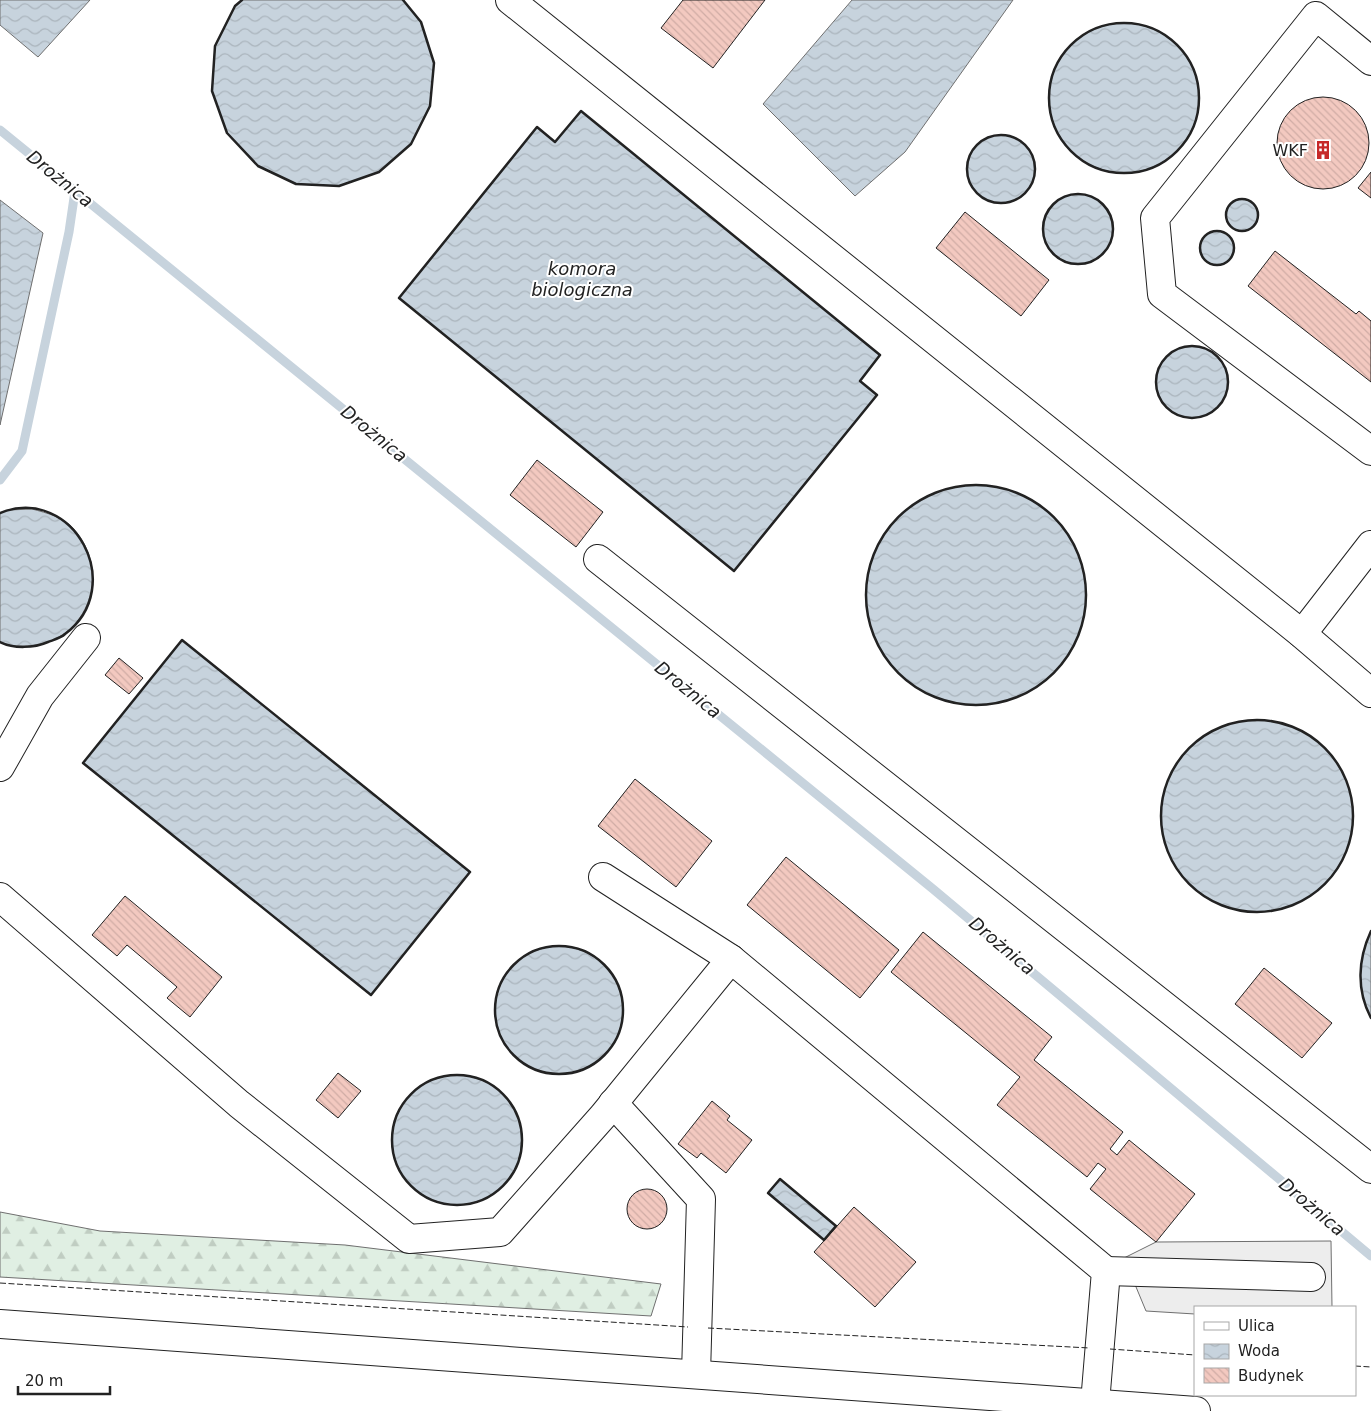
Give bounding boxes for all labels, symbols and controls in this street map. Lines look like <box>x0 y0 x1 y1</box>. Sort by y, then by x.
building icon: WKF <box>1312 139 1334 161</box>
place label: WKF <box>1272 141 1308 160</box>
water label: Drożnica <box>23 146 98 212</box>
water label: komora biologiczna <box>531 258 633 300</box>
water label: Drożnica <box>337 401 412 467</box>
water label: Drożnica <box>651 657 726 723</box>
water label: Drożnica <box>965 912 1039 979</box>
water label: Drożnica <box>1275 1173 1349 1240</box>
legend <box>1194 1306 1356 1396</box>
text: Ulica <box>1238 1317 1275 1335</box>
text: Woda <box>1238 1342 1280 1360</box>
scale bar <box>18 1364 110 1396</box>
text: Budynek <box>1238 1367 1304 1385</box>
text: 20 m <box>25 1372 63 1390</box>

